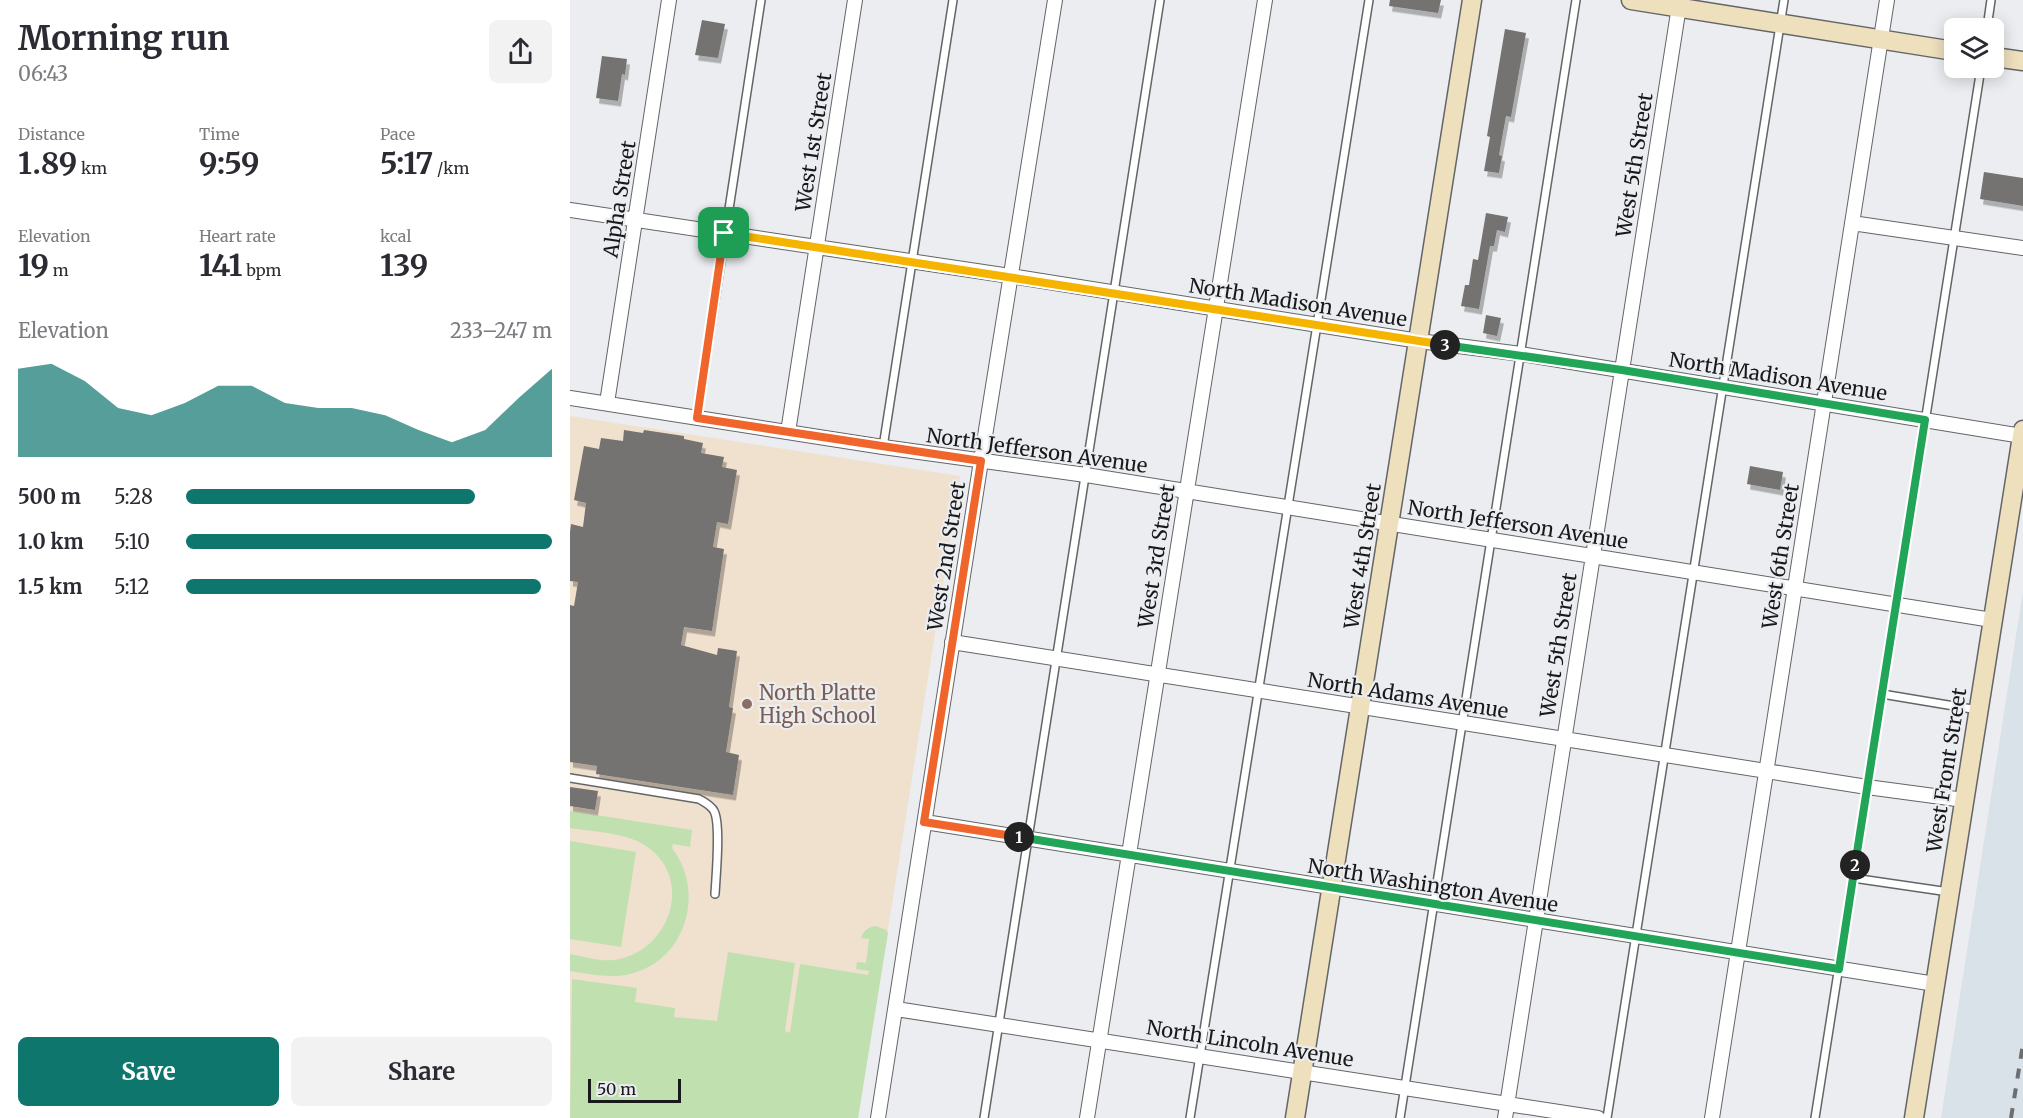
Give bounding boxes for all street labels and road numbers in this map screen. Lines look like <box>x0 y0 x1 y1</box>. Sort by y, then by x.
street label: West 1st Street <box>790 70 836 214</box>
street label: West 5th Street <box>1610 91 1658 240</box>
street label: Alpha Street <box>597 138 641 260</box>
street label: North Madison Avenue <box>1187 272 1409 332</box>
street label: North Madison Avenue <box>1667 346 1889 406</box>
street label: North Jefferson Avenue <box>925 422 1149 478</box>
street label: West 2nd Street <box>922 479 970 634</box>
street label: West 4th Street <box>1338 481 1386 631</box>
street label: West 6th Street <box>1756 481 1804 631</box>
street label: West 3rd Street <box>1132 482 1180 631</box>
street label: North Jefferson Avenue <box>1406 494 1630 554</box>
street label: West 5th Street <box>1534 571 1582 720</box>
street label: North Adams Avenue <box>1306 667 1510 723</box>
street label: West Front Street <box>1920 686 1971 855</box>
street label: North Washington Avenue <box>1306 853 1560 917</box>
street label: North Lincoln Avenue <box>1145 1014 1355 1072</box>

